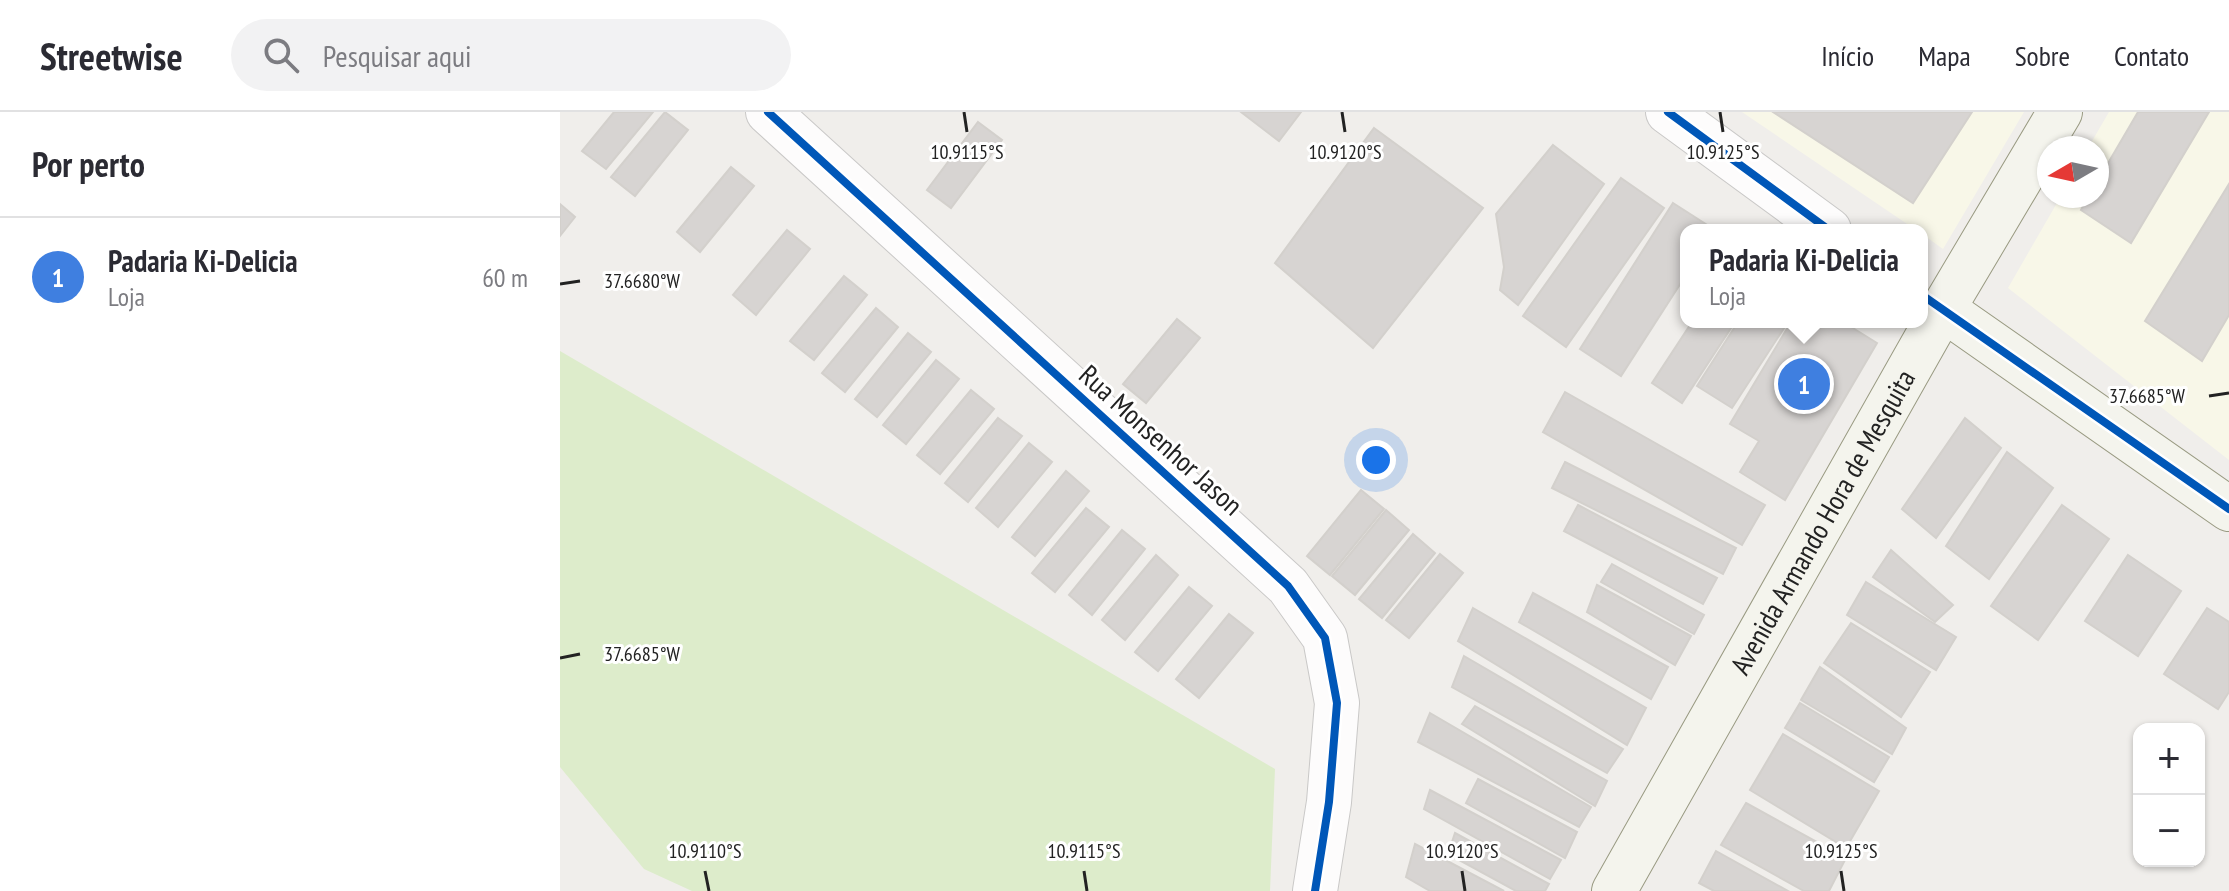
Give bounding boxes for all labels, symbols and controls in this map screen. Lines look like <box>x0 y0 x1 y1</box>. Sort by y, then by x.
search box <box>231 19 791 91</box>
text: Streetwise <box>40 31 183 80</box>
icon: search <box>259 33 303 77</box>
text: Pesquisar aqui <box>323 36 472 75</box>
text: Início <box>1821 37 1874 74</box>
text: Mapa <box>1918 37 1971 74</box>
text: Sobre <box>2015 37 2070 74</box>
text: Contato <box>2114 37 2189 74</box>
north arrow <box>2037 136 2109 208</box>
text: 10.9115°S <box>931 139 1003 165</box>
text: 10.9120°S <box>1309 139 1381 165</box>
text: 10.9125°S <box>1687 139 1759 165</box>
text: Por perto <box>32 142 145 186</box>
popup <box>1680 224 1928 328</box>
text: Padaria Ki-Delicia <box>1709 240 1899 279</box>
text: Padaria Ki-Delicia <box>108 241 298 280</box>
text: 1 <box>52 261 64 294</box>
text: 60 m <box>482 261 528 294</box>
text: 37.6680°W <box>604 268 681 294</box>
text: Loja <box>1709 279 1746 312</box>
text: Loja <box>108 280 145 313</box>
pin: 1 <box>1778 354 1830 414</box>
street label: Rua Monsenhor Jason <box>1072 356 1251 523</box>
street label: Avenida Armando Hora de Mesquita <box>1721 363 1923 681</box>
text: 37.6685°W <box>2109 383 2186 409</box>
your location <box>1356 440 1396 480</box>
text: 37.6685°W <box>604 641 681 667</box>
map controls <box>2133 723 2205 867</box>
button: + <box>2133 723 2205 795</box>
button: − <box>2133 795 2205 867</box>
text: 10.9110°S <box>669 838 741 864</box>
text: 10.9115°S <box>1048 838 1120 864</box>
text: 10.9120°S <box>1426 838 1498 864</box>
text: 10.9125°S <box>1805 838 1877 864</box>

